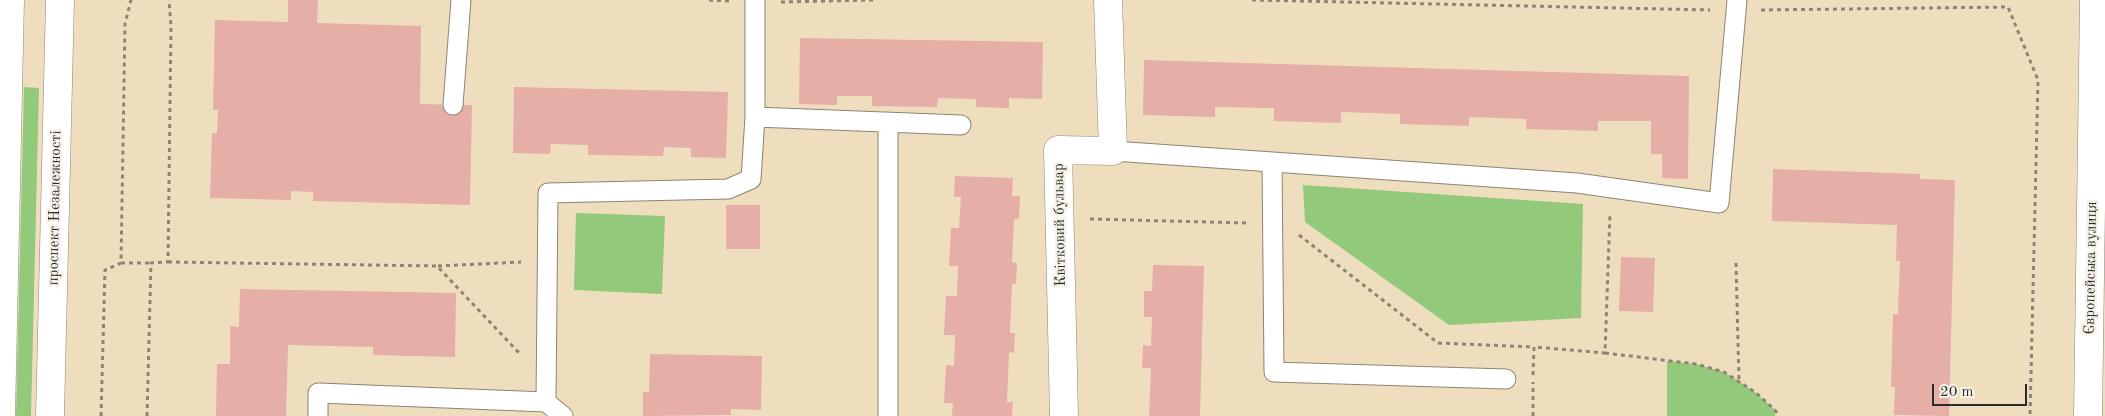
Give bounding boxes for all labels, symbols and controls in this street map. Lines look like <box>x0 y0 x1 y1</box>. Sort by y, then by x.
street label: проспект Незалежності <box>45 130 65 286</box>
street label: Квітковий бульвар <box>1050 163 1070 287</box>
street label: Європейська вулиця <box>2081 201 2101 335</box>
scale bar <box>1935 374 2030 406</box>
text: 20 m <box>1940 385 1974 400</box>

